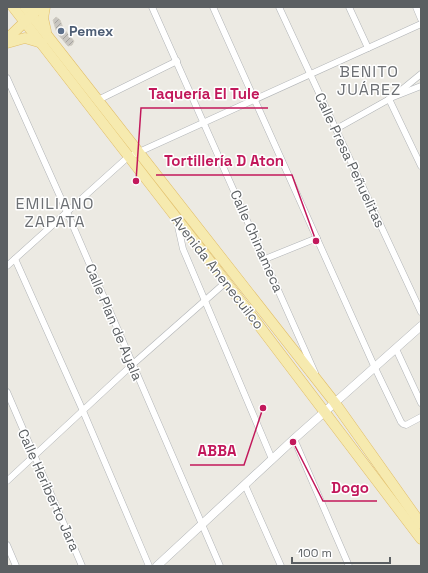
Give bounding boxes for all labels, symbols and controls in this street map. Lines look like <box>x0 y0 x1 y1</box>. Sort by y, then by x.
place label: Pemex <box>69 22 113 40</box>
marker: Pemex <box>56 26 66 36</box>
district label: BENITO JUÁREZ <box>337 61 401 100</box>
callout: Taquería El Tule <box>141 81 268 108</box>
text: Taquería El Tule <box>148 84 260 103</box>
street label: Calle Presa Peñuelitas <box>311 90 389 230</box>
callout: Tortillería D Aton <box>156 148 292 175</box>
text: Tortillería D Aton <box>164 151 284 170</box>
street label: Calle Chinameca <box>226 187 288 295</box>
district label: EMILIANO ZAPATA <box>16 193 94 232</box>
street label: Avenida Anenecuilco <box>168 211 268 333</box>
street label: Calle Plan de Ayala <box>81 261 147 383</box>
street label: Calle Heriberto Jara <box>14 426 84 554</box>
callout: ABBA <box>190 438 244 465</box>
text: ABBA <box>198 441 237 460</box>
callout: Dogo <box>323 474 377 501</box>
text: Dogo <box>331 478 369 497</box>
scale bar <box>292 539 390 565</box>
text: 100 m <box>298 545 332 561</box>

